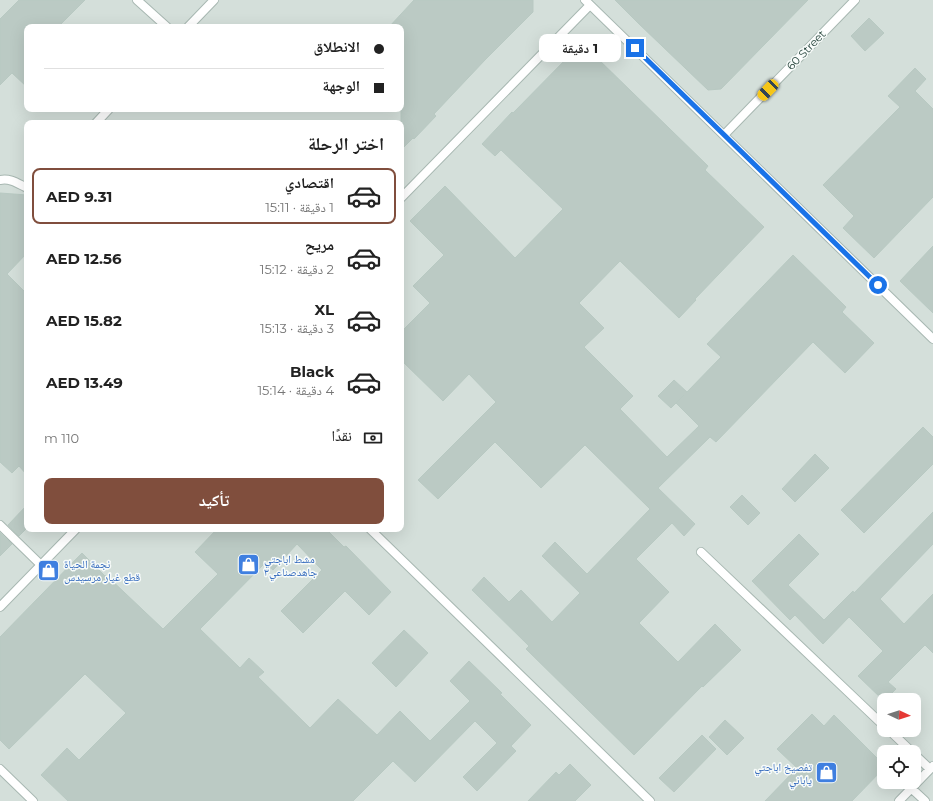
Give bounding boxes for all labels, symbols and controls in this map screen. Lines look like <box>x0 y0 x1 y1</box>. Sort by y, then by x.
street label: 60 Street <box>784 27 829 73</box>
callout: 1 دقيقة <box>539 34 621 62</box>
text: الانطلاق <box>314 37 360 56</box>
route end <box>626 39 644 57</box>
text: 1 دقيقة <box>562 40 598 56</box>
text: الوجهة <box>322 76 360 95</box>
car <box>755 77 781 103</box>
text: اختر الرحلة <box>308 133 384 155</box>
text: اقتصادي <box>285 173 334 192</box>
icon: car <box>346 178 382 214</box>
text: AED 9.31 <box>46 187 112 206</box>
text: 1 دقيقة · 15:11 <box>265 199 334 215</box>
text: مريح <box>305 235 334 254</box>
icon: car <box>346 240 382 276</box>
text: AED 12.56 <box>46 249 121 268</box>
text: 2 دقيقة · 15:12 <box>260 261 334 277</box>
route start <box>869 276 887 294</box>
text: XL <box>315 300 334 319</box>
icon: car <box>346 302 382 338</box>
text: AED 15.82 <box>46 311 122 330</box>
text: 3 دقيقة · 15:13 <box>260 320 334 336</box>
text: Black <box>290 362 334 381</box>
icon: car <box>346 364 382 400</box>
text: AED 13.49 <box>46 373 123 392</box>
text: 4 دقيقة · 15:14 <box>257 382 334 398</box>
text: نقدًا <box>331 426 352 445</box>
icon: cash <box>362 427 384 449</box>
text: 110 m <box>44 430 79 446</box>
button: تأكيد <box>44 478 384 524</box>
shop icon: مشط اباجتي جاهدصناعي٣ <box>236 552 262 578</box>
place label: مشط اباجتي جاهدصناعي٣ <box>264 552 317 581</box>
shop icon: نجمة الحياة قطع غيار مرسيدس <box>35 557 61 583</box>
place label: نجمة الحياة قطع غيار مرسيدس <box>64 557 140 584</box>
north arrow <box>877 693 921 737</box>
map controls <box>877 693 921 789</box>
button: locate <box>877 745 921 789</box>
place label: تفصيخ اباجتي ياباني <box>754 760 813 789</box>
shop icon: تفصيخ اباجتي ياباني <box>814 760 840 786</box>

